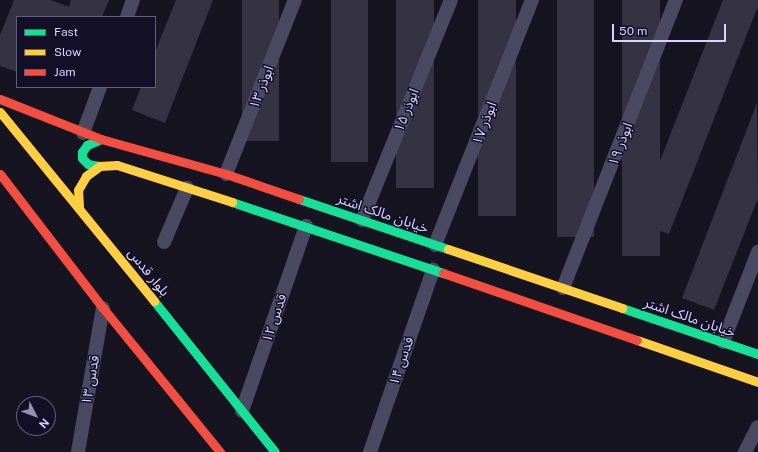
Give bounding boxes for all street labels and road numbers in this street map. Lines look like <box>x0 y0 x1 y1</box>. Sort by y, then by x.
street label: ابوذر ۱۳ <box>245 63 277 111</box>
street label: ابوذر ۱۵ <box>390 86 422 134</box>
street label: ابوذر ۱۷ <box>468 99 500 147</box>
street label: ابوذر ۱۹ <box>604 120 636 168</box>
street label: خیابان مالک اشتر <box>335 190 431 236</box>
street label: بلوار قدس <box>125 245 173 299</box>
street label: قدس ۱۲ <box>258 292 290 344</box>
street label: خیابان مالک اشتر <box>642 294 738 340</box>
street label: قدس ۱۴ <box>385 335 417 387</box>
street label: قدس ۱۳ <box>77 354 103 406</box>

